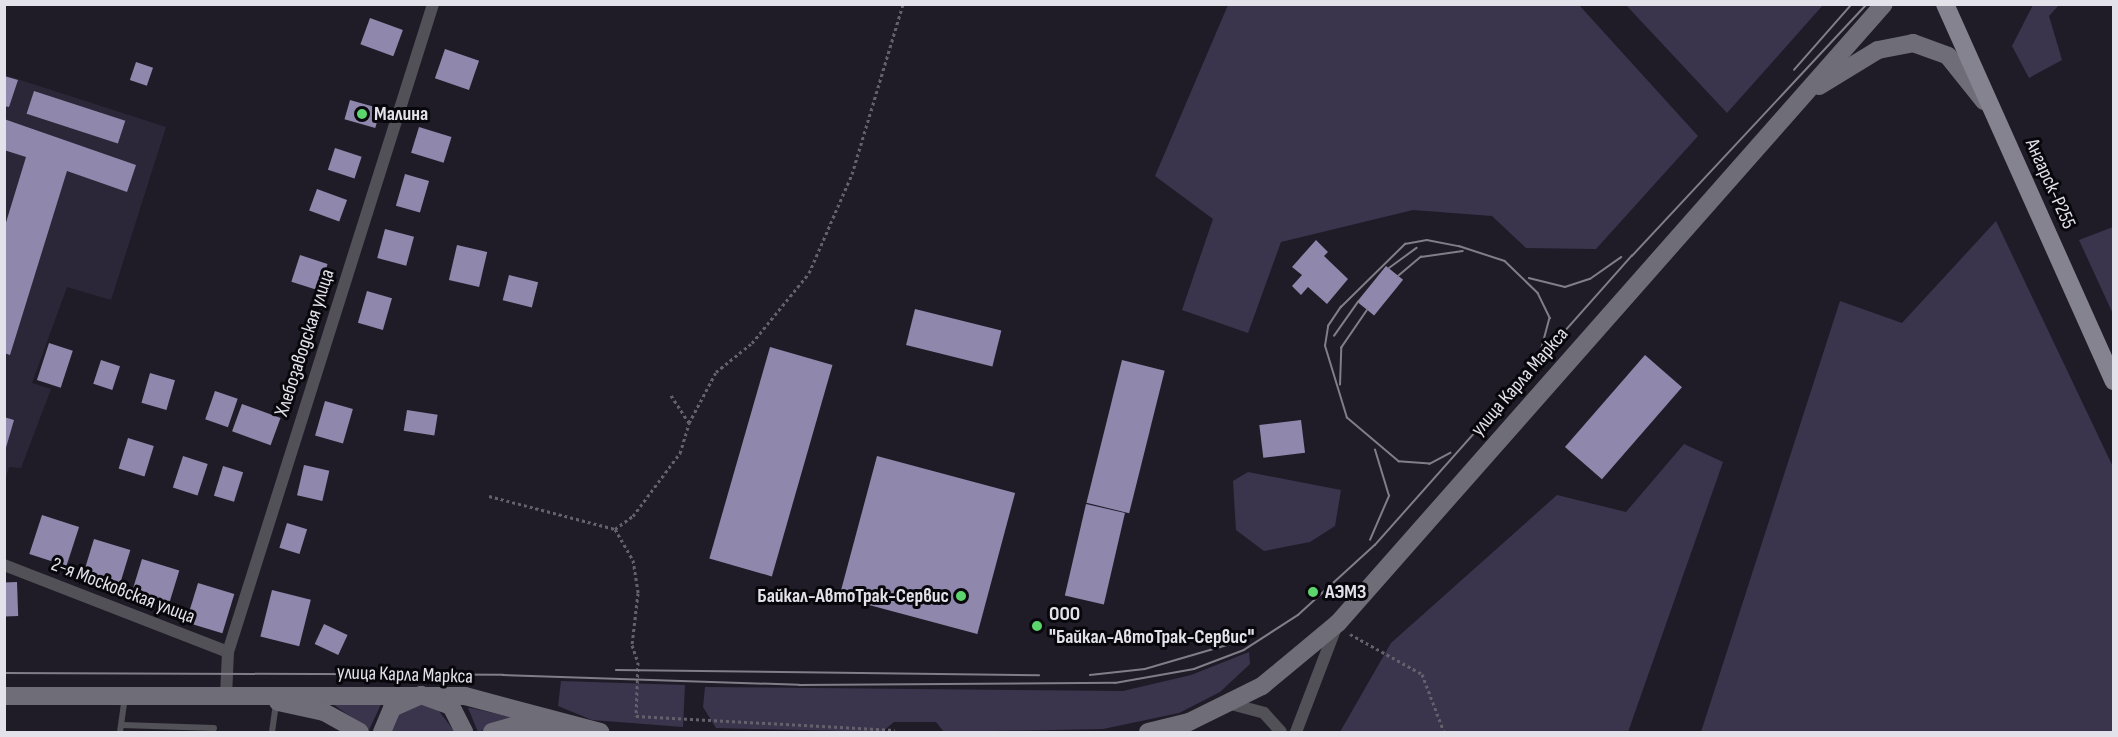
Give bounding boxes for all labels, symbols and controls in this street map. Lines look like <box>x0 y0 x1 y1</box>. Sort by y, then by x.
place label: Малина <box>374 102 428 126</box>
marker: Малина <box>355 107 369 121</box>
street label: Ангарск-Р255 <box>2019 135 2081 233</box>
street label: Хлебозаводская улица <box>270 266 340 420</box>
street label: улица Карла Маркса <box>1466 323 1574 441</box>
street label: 2-я Московская улица <box>48 553 198 629</box>
place label: АЭМЗ <box>1325 580 1366 604</box>
place label: Байкал-АвтоТрак-Сервис <box>757 584 949 608</box>
marker: АЭМЗ <box>1306 585 1320 599</box>
marker: Байкал-АвтоТрак-Сервис <box>954 589 968 603</box>
place label: ООО "Байкал-АвтоТрак-Сервис" <box>1049 602 1254 649</box>
marker: ООО "Байкал-АвтоТрак-Сервис" <box>1030 619 1044 633</box>
street label: улица Карла Маркса <box>337 661 473 689</box>

